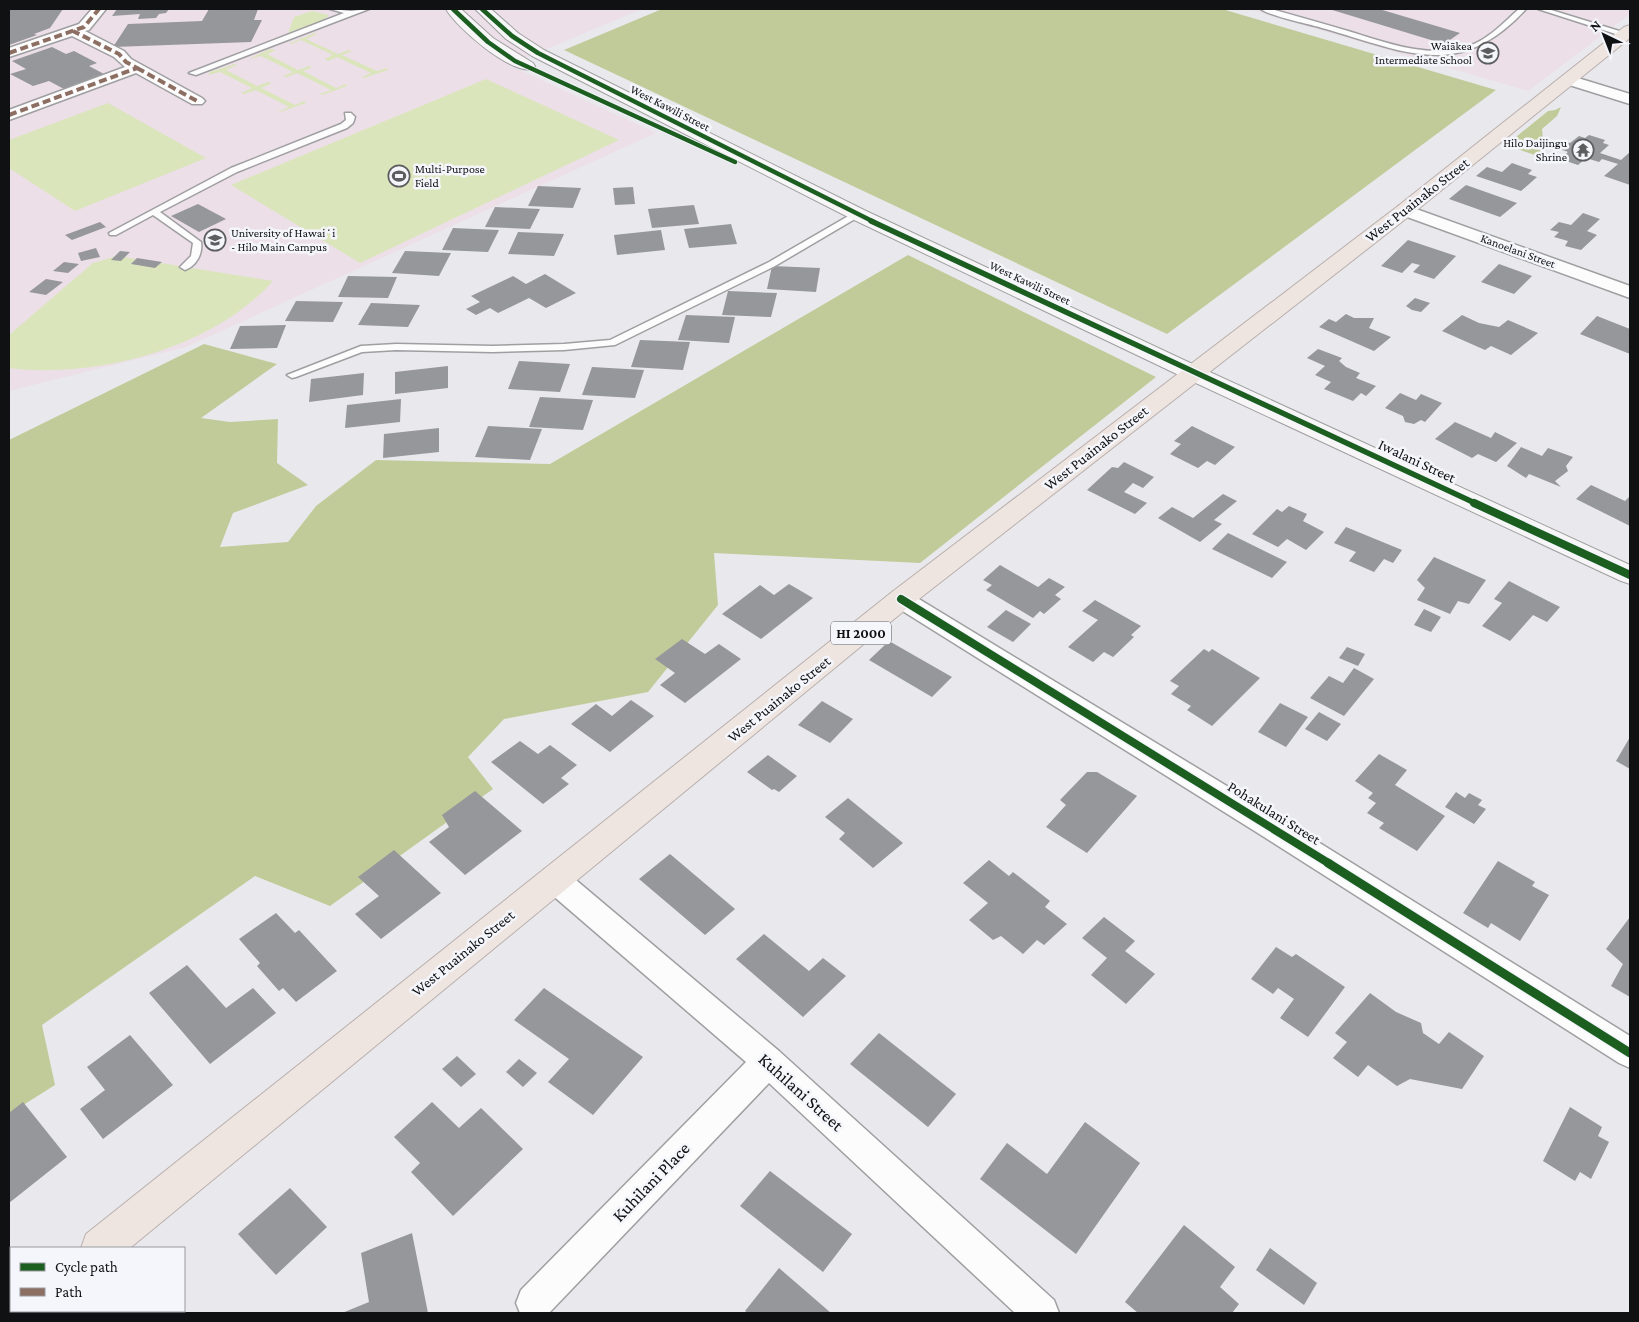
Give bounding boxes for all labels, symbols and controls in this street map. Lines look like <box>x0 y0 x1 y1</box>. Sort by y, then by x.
north arrow <box>1579 10 1629 60</box>
text: N <box>1586 16 1604 35</box>
place label: Waiākea Intermediate School <box>1375 39 1472 67</box>
school or university icon: Waiākea Intermediate School <box>1476 41 1500 65</box>
street label: West Kawili Street <box>628 82 713 135</box>
place label: Hilo Daijingu Shrine <box>1503 136 1568 164</box>
temple icon: Hilo Daijingu Shrine <box>1571 138 1595 162</box>
street label: West Puainako Street <box>1362 154 1473 245</box>
place label: Multi-Purpose Field <box>415 162 485 190</box>
sports icon: Multi-Purpose Field <box>387 164 411 188</box>
place label: University of Hawaiʻi - Hilo Main Campus <box>231 226 336 254</box>
school or university icon: University of Hawaiʻi - Hilo Main Campus <box>203 228 227 252</box>
street label: Kanoelani Street <box>1479 231 1558 271</box>
street label: West Kawili Street <box>987 258 1074 308</box>
street label: West Puainako Street <box>1041 402 1152 493</box>
street label: Iwalani Street <box>1376 436 1459 486</box>
road number: HI 2000 <box>831 622 891 644</box>
street label: West Puainako Street <box>725 652 834 745</box>
street label: Pohakulani Street <box>1225 778 1324 848</box>
street label: West Puainako Street <box>409 906 518 999</box>
street label: Kuhilani Street <box>755 1049 848 1136</box>
street label: Kuhilani Place <box>608 1138 694 1226</box>
legend <box>10 1247 185 1312</box>
text: Cycle path <box>55 1259 118 1276</box>
text: Path <box>55 1284 82 1300</box>

